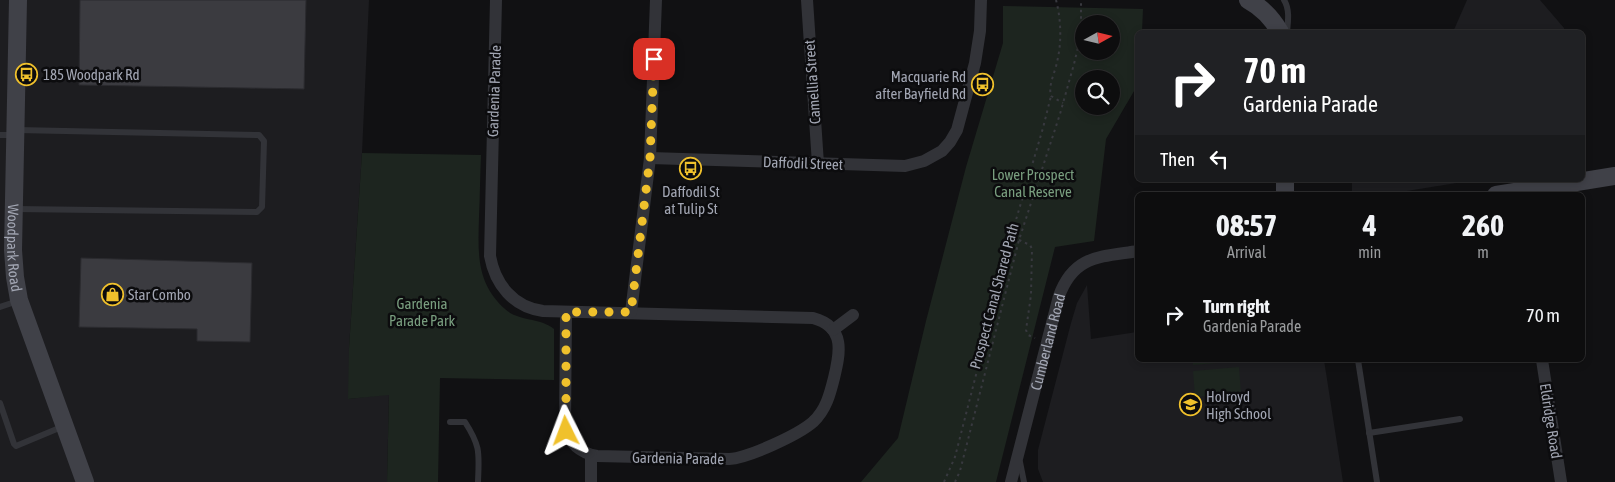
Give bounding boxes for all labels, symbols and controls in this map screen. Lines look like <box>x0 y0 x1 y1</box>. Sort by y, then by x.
north arrow <box>1075 15 1120 60</box>
map controls <box>1075 15 1120 115</box>
pin <box>633 38 675 80</box>
street label: Camellia Street <box>801 39 823 125</box>
street label: Gardenia Parade <box>484 45 504 137</box>
icon: arrive <box>640 45 668 73</box>
icon: right <box>1160 50 1225 115</box>
text: 70 m <box>1243 50 1306 90</box>
bus stop icon: 185 Woodpark Rd <box>15 62 39 86</box>
place label: 185 Woodpark Rd <box>43 66 140 83</box>
place label: Macquarie Rd after Bayfield Rd <box>875 68 966 102</box>
button: search <box>1075 70 1120 115</box>
bus stop icon: Macquarie Rd after Bayfield Rd <box>970 73 994 97</box>
text: Gardenia Parade <box>1243 91 1378 117</box>
icon: left <box>1205 145 1233 173</box>
text: Then <box>1160 148 1195 170</box>
street label: Daffodil Street <box>763 153 843 173</box>
bus stop icon: Daffodil St at Tulip St <box>679 156 703 180</box>
park label: Lower Prospect Canal Reserve <box>992 166 1074 200</box>
place label: Daffodil St at Tulip St <box>662 183 720 217</box>
street label: Woodpark Road <box>5 204 26 293</box>
text: 08:57 <box>1216 208 1277 242</box>
text: 4 <box>1363 208 1377 242</box>
text: 260 <box>1462 208 1504 242</box>
street label: Prospect Canal Shared Path <box>966 221 1022 371</box>
text: Arrival <box>1227 243 1266 261</box>
text: min <box>1358 243 1381 261</box>
text: m <box>1477 243 1489 261</box>
shop icon: Star Combo <box>100 282 124 306</box>
place label: Star Combo <box>128 286 191 303</box>
street label: Cumberland Road <box>1027 291 1068 392</box>
park label: Gardenia Parade Park <box>389 295 455 329</box>
text: Turn right <box>1203 295 1270 317</box>
icon: right <box>1160 301 1188 329</box>
text: 70 m <box>1526 304 1560 326</box>
text: Gardenia Parade <box>1203 317 1301 335</box>
street label: Eldridge Road <box>1537 382 1565 460</box>
place label: Holroyd High School <box>1206 388 1271 422</box>
school or university icon: Holroyd High School <box>1178 393 1202 417</box>
position arrow <box>539 404 591 456</box>
street label: Gardenia Parade <box>632 449 724 467</box>

